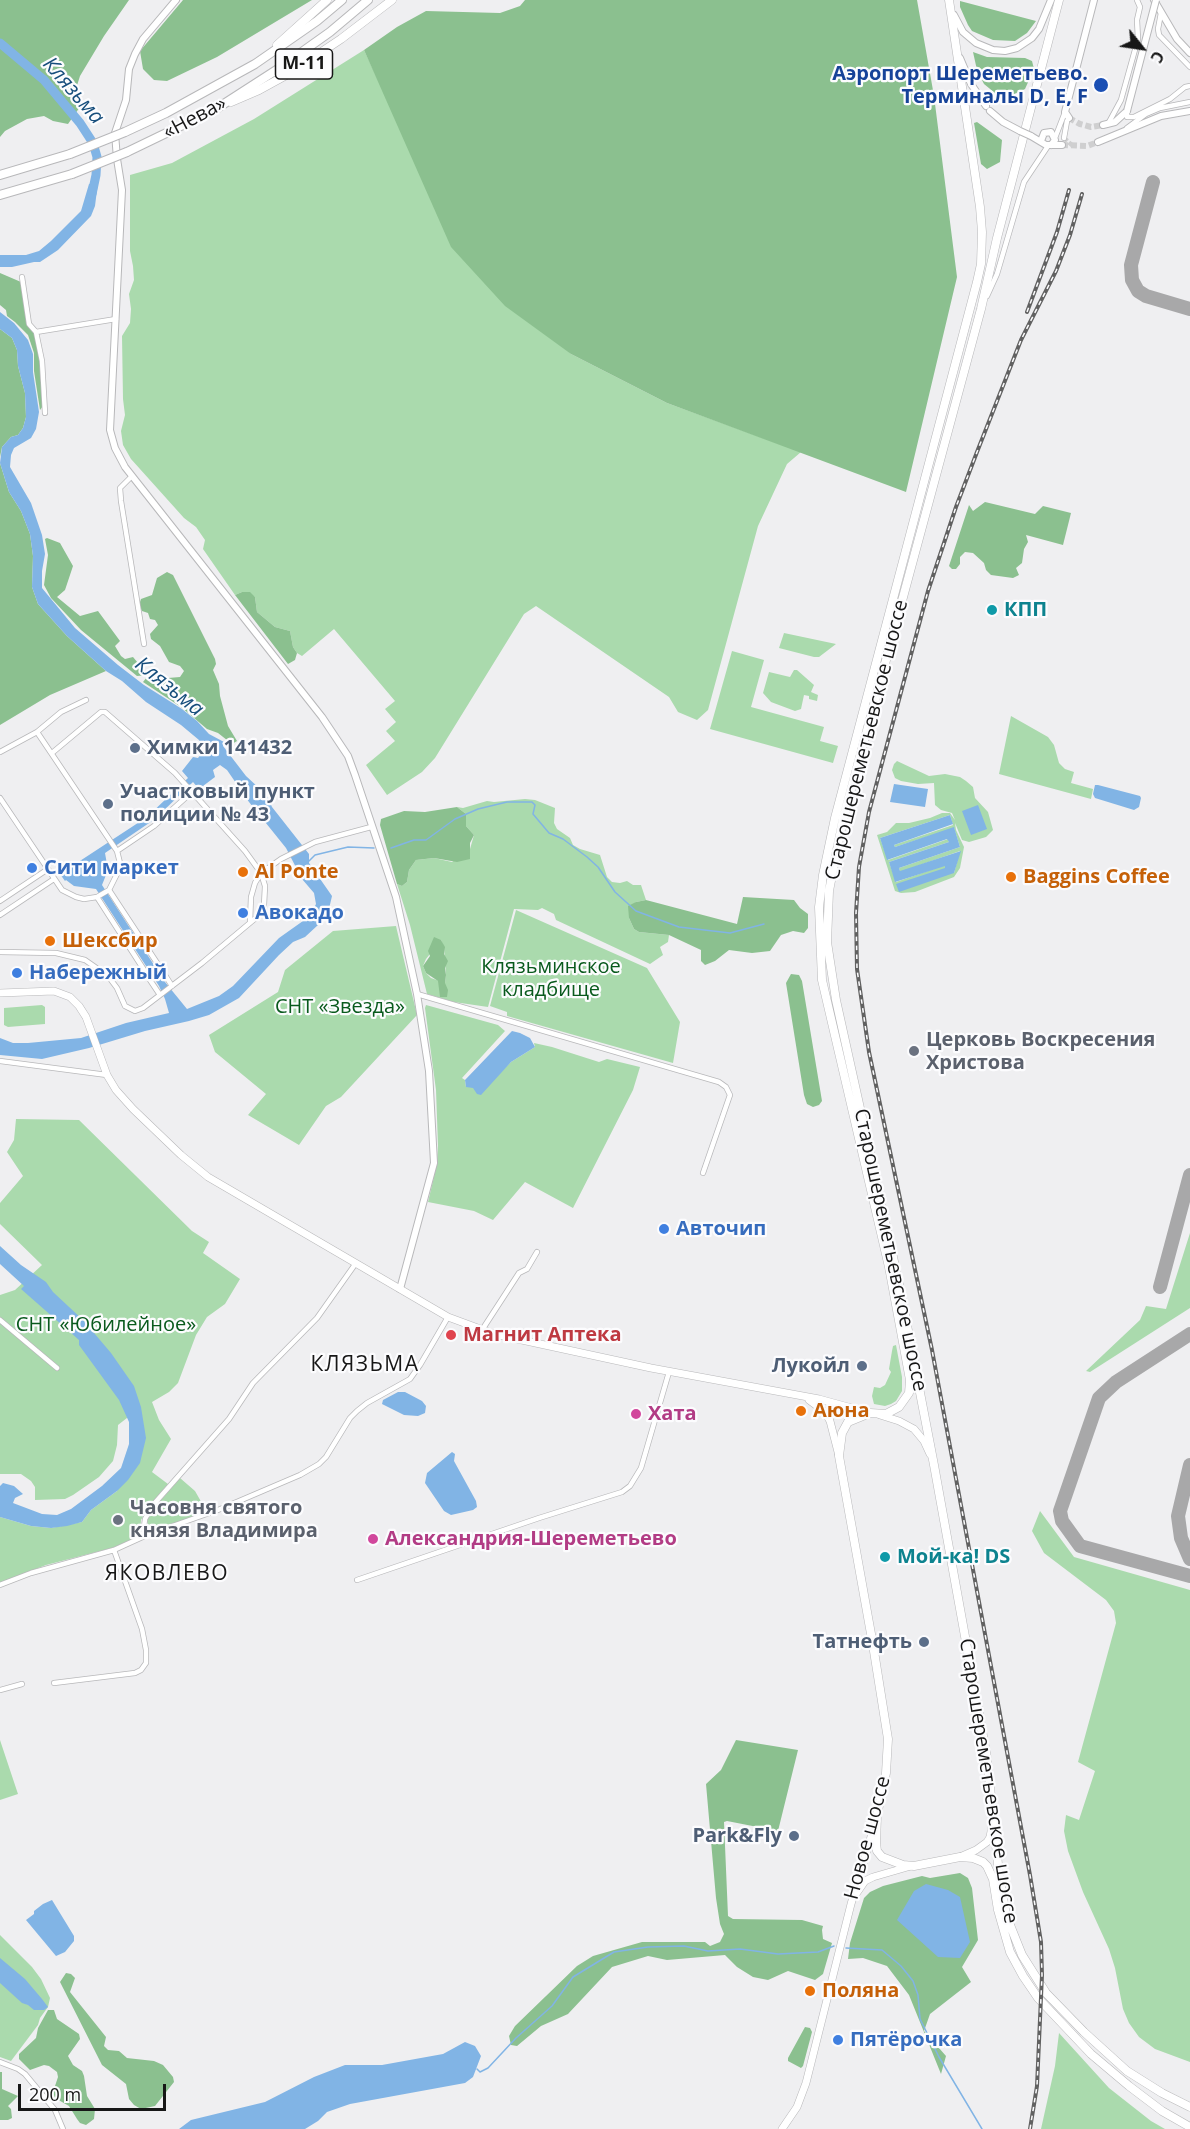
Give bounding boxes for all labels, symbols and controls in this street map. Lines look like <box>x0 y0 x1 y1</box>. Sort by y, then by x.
north arrow <box>1112 18 1172 78</box>
text: С <box>1146 47 1170 67</box>
road number: М-11 <box>276 49 332 79</box>
water label: Клязьма <box>37 52 109 130</box>
place label: Аэропорт Шереметьево. Терминалы D, E, F <box>832 62 1088 109</box>
marker: Аэропорт Шереметьево. Терминалы D, E, F <box>1092 76 1110 94</box>
street label: «Нева» <box>159 91 231 145</box>
street label: Старошереметьевское шоссе <box>820 597 914 883</box>
place label: КПП <box>1004 598 1047 622</box>
marker: КПП <box>985 603 999 617</box>
water label: Клязьма <box>130 652 208 722</box>
place label: Химки 141432 <box>147 736 292 760</box>
marker: Химки 141432 <box>128 741 142 755</box>
place label: Участковый пункт полиции № 43 <box>120 780 315 827</box>
marker: Участковый пункт полиции № 43 <box>101 797 115 811</box>
place label: Сити маркет <box>44 856 179 880</box>
place label: Al Ponte <box>255 860 339 884</box>
marker: Сити маркет <box>25 861 39 875</box>
marker: Al Ponte <box>236 865 250 879</box>
place label: Baggins Coffee <box>1023 865 1170 889</box>
marker: Baggins Coffee <box>1004 870 1018 884</box>
place label: Авокадо <box>255 901 344 925</box>
marker: Авокадо <box>236 906 250 920</box>
place label: Шексбир <box>62 929 158 953</box>
marker: Шексбир <box>43 934 57 948</box>
park label: Клязьминское кладбище <box>481 955 621 1002</box>
place label: Набережный <box>29 961 167 985</box>
marker: Набережный <box>10 966 24 980</box>
park label: СНТ «Звезда» <box>275 995 405 1019</box>
place label: Церковь Воскресения Христова <box>926 1028 1155 1075</box>
marker: Церковь Воскресения Христова <box>907 1044 921 1058</box>
street label: Старошереметьевское шоссе <box>848 1107 932 1393</box>
place label: Авточип <box>676 1217 766 1241</box>
marker: Авточип <box>657 1222 671 1236</box>
park label: СНТ «Юбилейное» <box>16 1313 196 1337</box>
place label: Магнит Аптека <box>463 1323 622 1347</box>
marker: Магнит Аптека <box>444 1328 458 1342</box>
district label: КЛЯЗЬМА <box>310 1352 420 1378</box>
place label: Лукойл <box>772 1354 850 1378</box>
marker: Лукойл <box>855 1359 869 1373</box>
place label: Аюна <box>813 1399 870 1423</box>
place label: Хата <box>648 1402 697 1426</box>
marker: Аюна <box>794 1404 808 1418</box>
marker: Хата <box>629 1407 643 1421</box>
place label: Часовня святого князя Владимира <box>130 1496 318 1543</box>
marker: Часовня святого князя Владимира <box>111 1513 125 1527</box>
place label: Александрия-Шереметьево <box>385 1527 677 1551</box>
marker: Александрия-Шереметьево <box>366 1532 380 1546</box>
place label: Мой-ка! DS <box>897 1545 1010 1569</box>
marker: Мой-ка! DS <box>878 1550 892 1564</box>
district label: ЯКОВЛЕВО <box>105 1561 229 1587</box>
place label: Татнефть <box>813 1630 912 1654</box>
marker: Татнефть <box>917 1635 931 1649</box>
street label: Старошереметьевское шоссе <box>954 1637 1022 1925</box>
street label: Новое шоссе <box>840 1774 896 1902</box>
place label: Park&Fly <box>692 1824 782 1848</box>
marker: Park&Fly <box>787 1829 801 1843</box>
place label: Поляна <box>822 1979 899 2003</box>
marker: Поляна <box>803 1984 817 1998</box>
place label: Пятёрочка <box>850 2028 962 2052</box>
marker: Пятёрочка <box>831 2033 845 2047</box>
scale bar <box>21 2072 170 2110</box>
text: 200 m <box>29 2082 81 2106</box>

